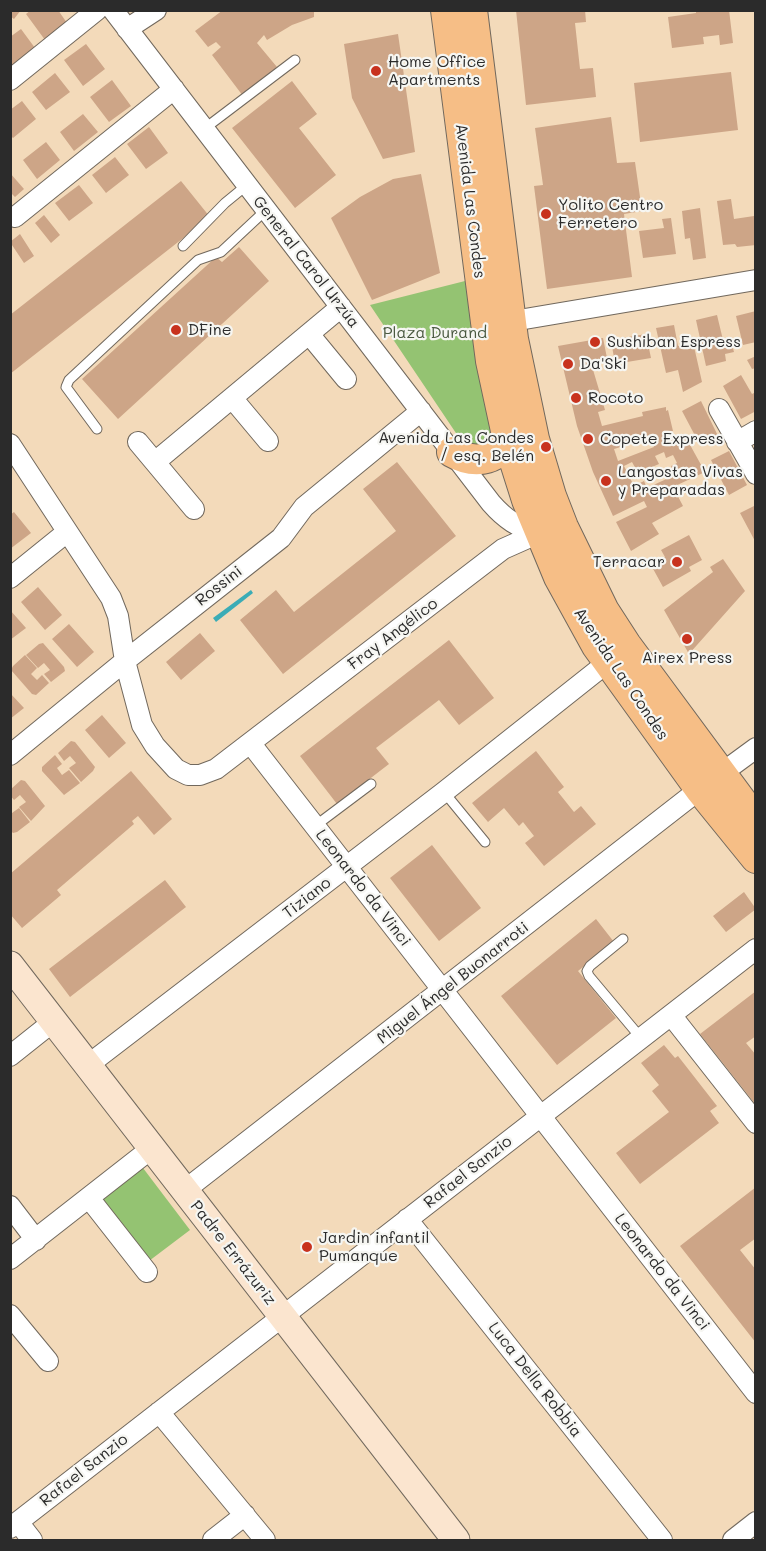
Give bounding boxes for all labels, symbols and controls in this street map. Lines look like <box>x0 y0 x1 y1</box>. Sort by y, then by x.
place label: Home Office Apartments <box>388 52 486 90</box>
marker: Home Office Apartments <box>369 64 383 78</box>
street label: Avenida Las Condes <box>451 123 489 279</box>
street label: General Carol Urzúa <box>249 192 363 332</box>
place label: Yolito Centro Ferretero <box>558 195 663 233</box>
marker: Yolito Centro Ferretero <box>539 207 553 221</box>
place label: DFine <box>188 320 232 340</box>
marker: DFine <box>169 323 183 337</box>
park label: Plaza Durand <box>383 323 487 343</box>
place label: Sushiban Espress <box>607 332 741 352</box>
marker: Sushiban Espress <box>588 335 602 349</box>
place label: Da'Ski <box>580 354 627 374</box>
marker: Da'Ski <box>561 357 575 371</box>
place label: Rocoto <box>588 388 643 408</box>
marker: Rocoto <box>569 391 583 405</box>
place label: Avenida Las Condes / esq. Belén <box>378 428 534 466</box>
place label: Copete Express <box>600 429 723 449</box>
marker: Copete Express <box>581 432 595 446</box>
marker: Avenida Las Condes / esq. Belén <box>539 440 553 454</box>
place label: Langostas Vivas y Preparadas <box>618 462 743 500</box>
marker: Langostas Vivas y Preparadas <box>599 474 613 488</box>
place label: Terracar <box>593 552 665 572</box>
marker: Terracar <box>670 555 684 569</box>
street label: Rossini <box>192 562 246 610</box>
street label: Fray Angélico <box>344 594 442 674</box>
street label: Avenida Las Condes <box>570 604 672 744</box>
marker: Airex Press <box>680 632 694 646</box>
place label: Airex Press <box>642 648 732 668</box>
street label: Leonardo da Vinci <box>311 826 415 950</box>
street label: Tiziano <box>279 873 335 923</box>
street label: Miguel Ángel Buonarroti <box>373 918 533 1048</box>
street label: Rafael Sanzio <box>420 1132 516 1212</box>
street label: Padre Errázuriz <box>186 1197 280 1309</box>
street label: Leonardo da Vinci <box>610 1210 714 1334</box>
place label: Jardin infantil Pumanque <box>319 1228 430 1266</box>
marker: Jardin infantil Pumanque <box>300 1240 314 1254</box>
street label: Luca Della Robbia <box>484 1319 586 1441</box>
street label: Rafael Sanzio <box>36 1430 132 1510</box>

